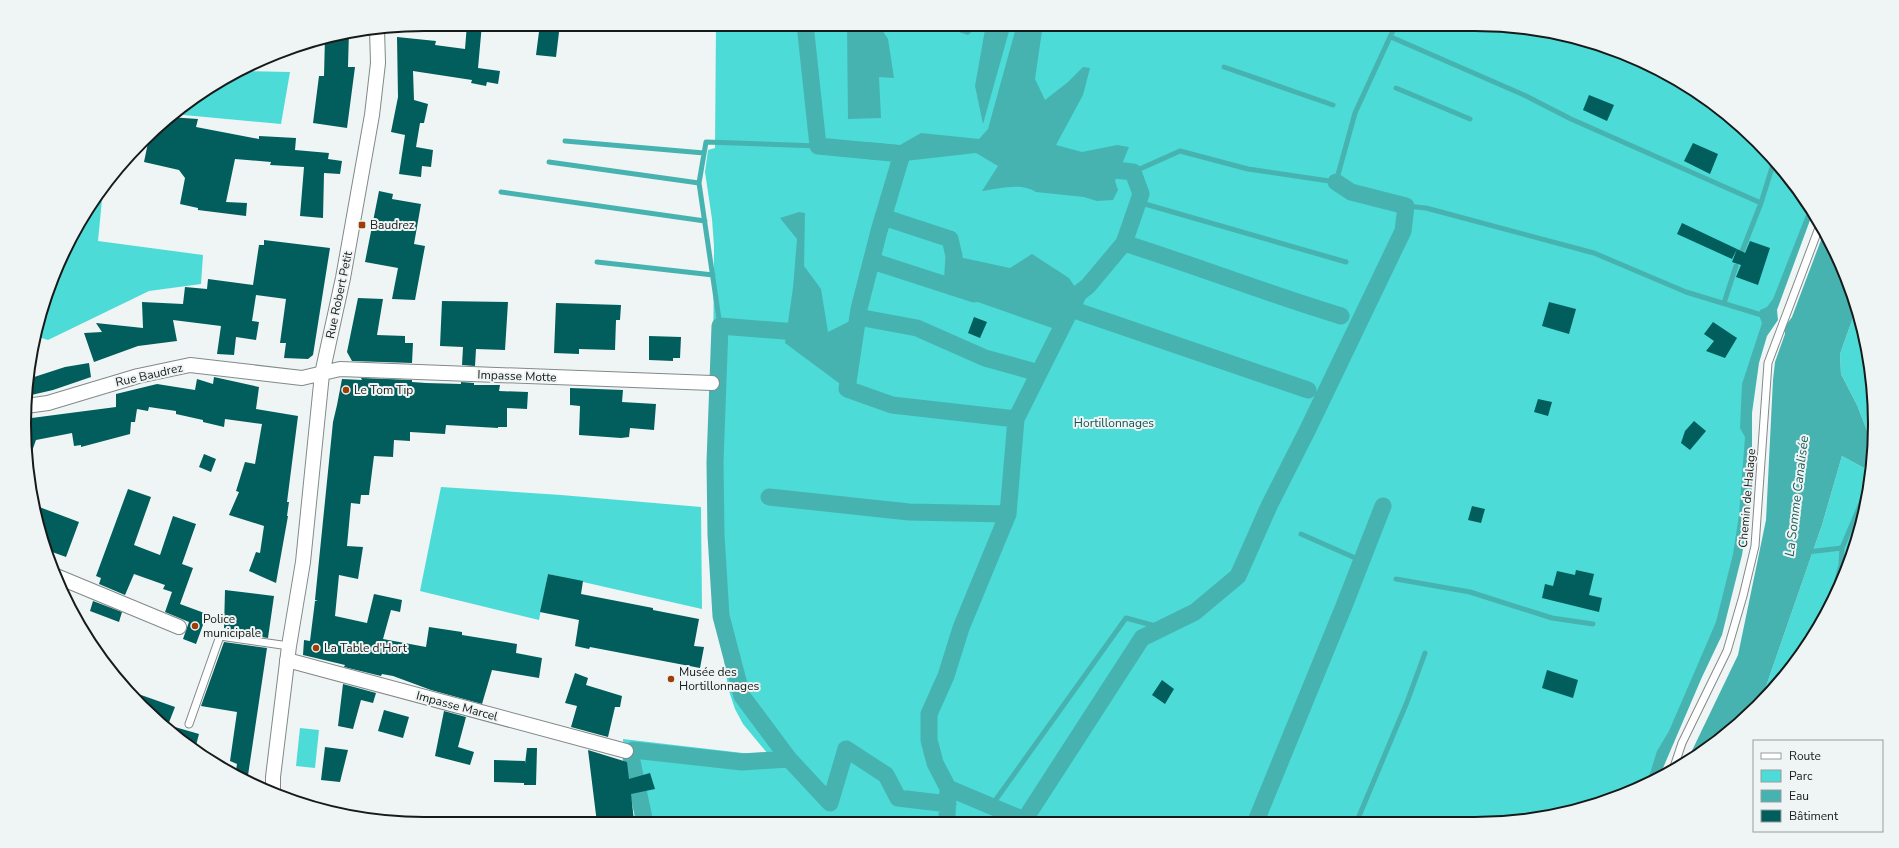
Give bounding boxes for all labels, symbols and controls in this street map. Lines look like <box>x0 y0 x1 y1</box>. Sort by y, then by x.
place label: Baudrez <box>370 217 415 233</box>
marker: Baudrez <box>357 220 367 230</box>
street label: Rue Robert Petit <box>322 249 356 340</box>
street label: Rue Baudrez <box>114 359 185 391</box>
street label: Impasse Motte <box>477 367 557 385</box>
place label: Le Tom Tip <box>354 382 413 398</box>
marker: Le Tom Tip <box>341 385 351 395</box>
park label: Hortillonnages <box>1074 415 1154 431</box>
water label: La Somme Canalisée <box>1781 434 1813 557</box>
street label: Chemin de Halage <box>1735 448 1759 548</box>
place label: Police municipale <box>203 611 261 641</box>
marker: Police municipale <box>190 621 200 631</box>
place label: La Table d'Hort <box>324 640 408 656</box>
marker: La Table d'Hort <box>311 643 321 653</box>
place label: Musée des Hortillonnages <box>679 664 760 694</box>
marker: Musée des Hortillonnages <box>666 674 676 684</box>
street label: Impasse Marcel <box>414 687 500 725</box>
legend <box>1753 740 1883 832</box>
text: Route <box>1789 748 1821 764</box>
text: Parc <box>1789 768 1813 784</box>
text: Eau <box>1789 788 1809 804</box>
text: Bâtiment <box>1789 808 1839 824</box>

